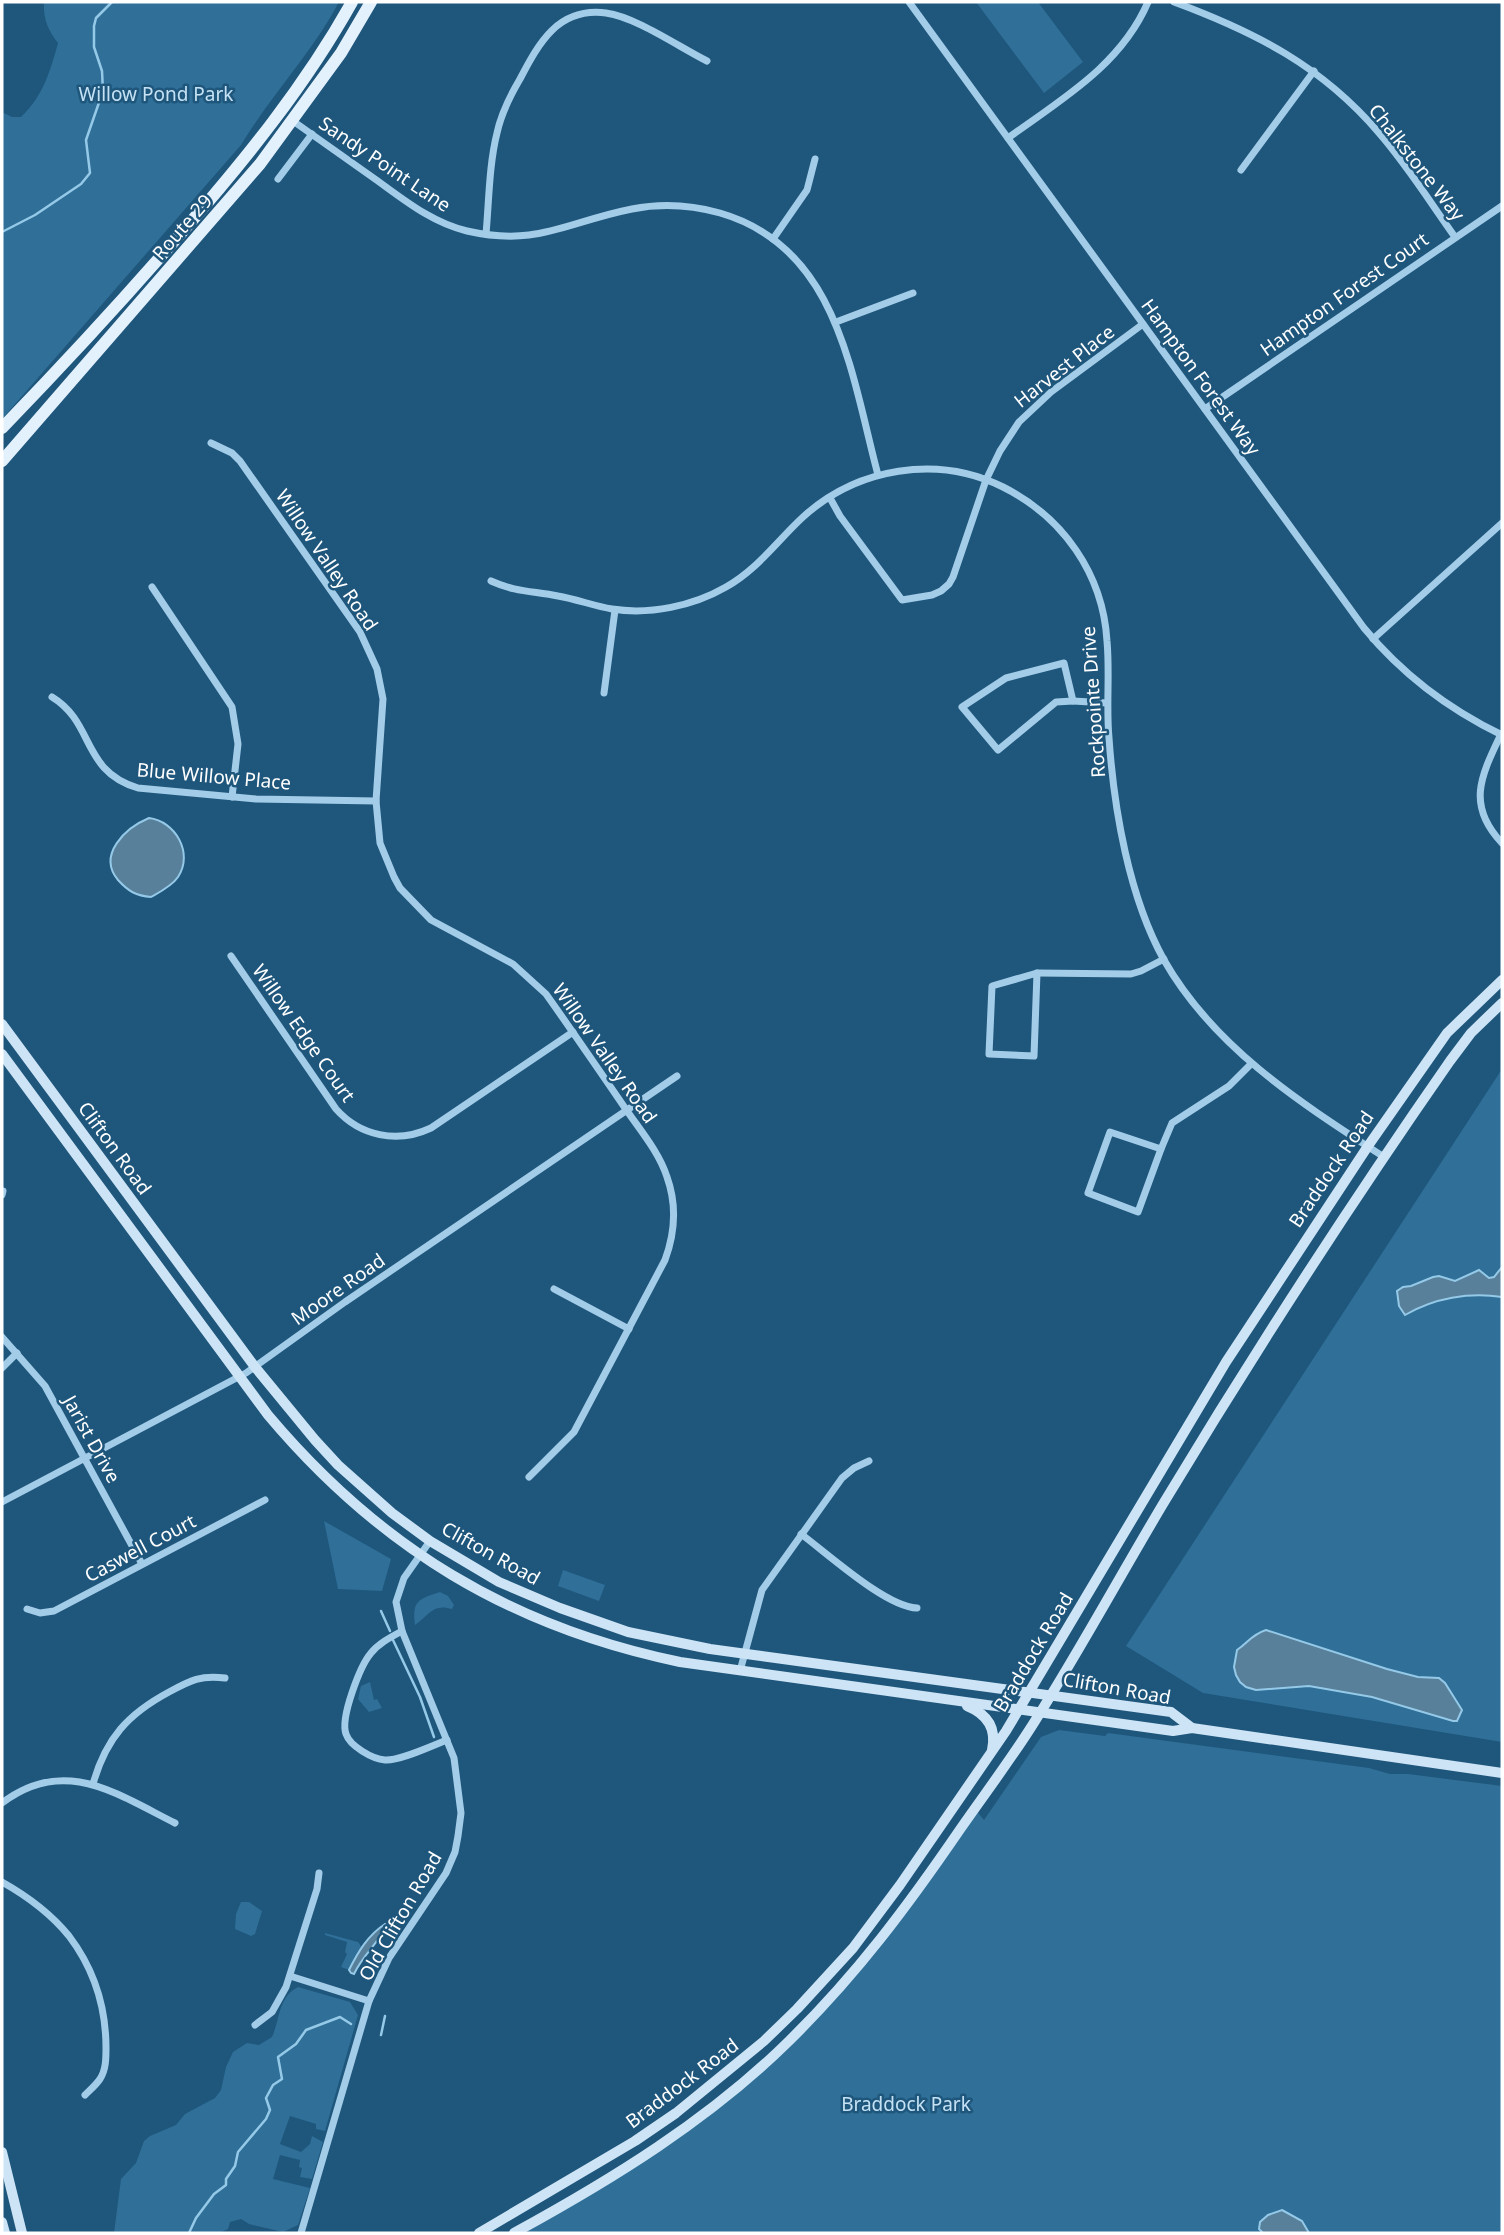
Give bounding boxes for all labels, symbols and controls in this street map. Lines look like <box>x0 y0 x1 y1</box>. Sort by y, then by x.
park label: Willow Pond Park <box>79 81 233 107</box>
street label: Chalkstone Way <box>1363 98 1471 226</box>
street label: Sandy Point Lane <box>314 110 456 218</box>
street label: Route 29 <box>146 189 218 265</box>
street label: Hampton Forest Court <box>1255 226 1433 362</box>
street label: Hampton Forest Way <box>1135 294 1267 461</box>
street label: Harvest Place <box>1008 319 1120 413</box>
street label: Willow Valley Road <box>270 484 384 636</box>
street label: Rockpointe Drive <box>1075 625 1111 779</box>
street label: Blue Willow Place <box>136 756 292 796</box>
street label: Willow Edge Court <box>247 959 361 1107</box>
street label: Willow Valley Road <box>547 978 663 1128</box>
street label: Clifton Road <box>72 1096 158 1200</box>
street label: Braddock Road <box>1282 1106 1380 1232</box>
street label: Moore Road <box>286 1247 390 1331</box>
street label: Jarist Drive <box>56 1389 127 1487</box>
street label: Caswell Court <box>80 1508 200 1588</box>
street label: Clifton Road <box>437 1515 545 1591</box>
street label: Braddock Road <box>987 1587 1079 1717</box>
street label: Clifton Road <box>1061 1666 1173 1710</box>
street label: Old Clifton Road <box>352 1847 448 1985</box>
street label: Braddock Road <box>620 2032 744 2134</box>
park label: Braddock Park <box>841 2091 971 2117</box>

